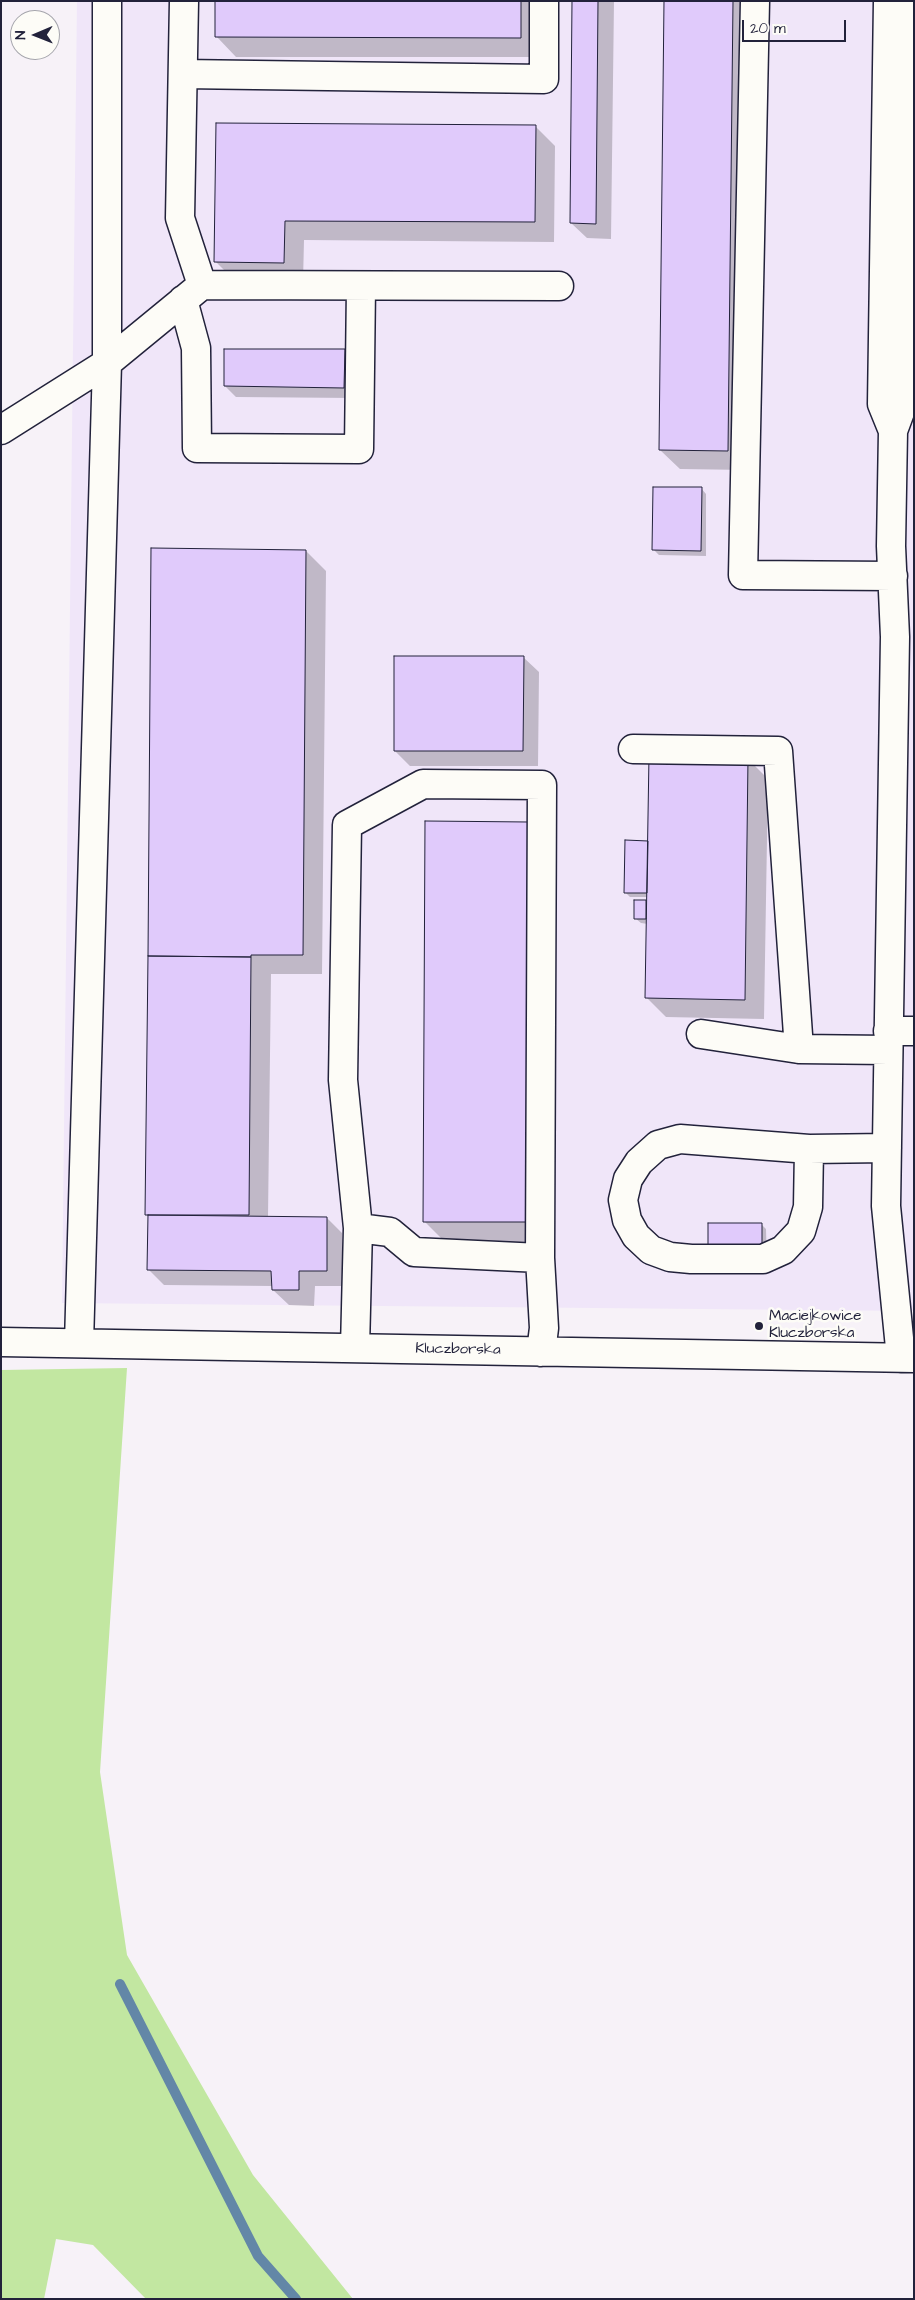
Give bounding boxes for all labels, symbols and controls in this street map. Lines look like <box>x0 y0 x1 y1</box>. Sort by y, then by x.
north arrow <box>10 10 60 60</box>
scale bar <box>745 10 849 42</box>
text: 20 m <box>750 18 786 39</box>
text: N <box>11 31 31 40</box>
place label: Maciejkowice Kluczborska <box>769 1308 861 1343</box>
marker: Maciejkowice Kluczborska <box>753 1320 765 1332</box>
street label: Kluczborska <box>415 1340 501 1360</box>

